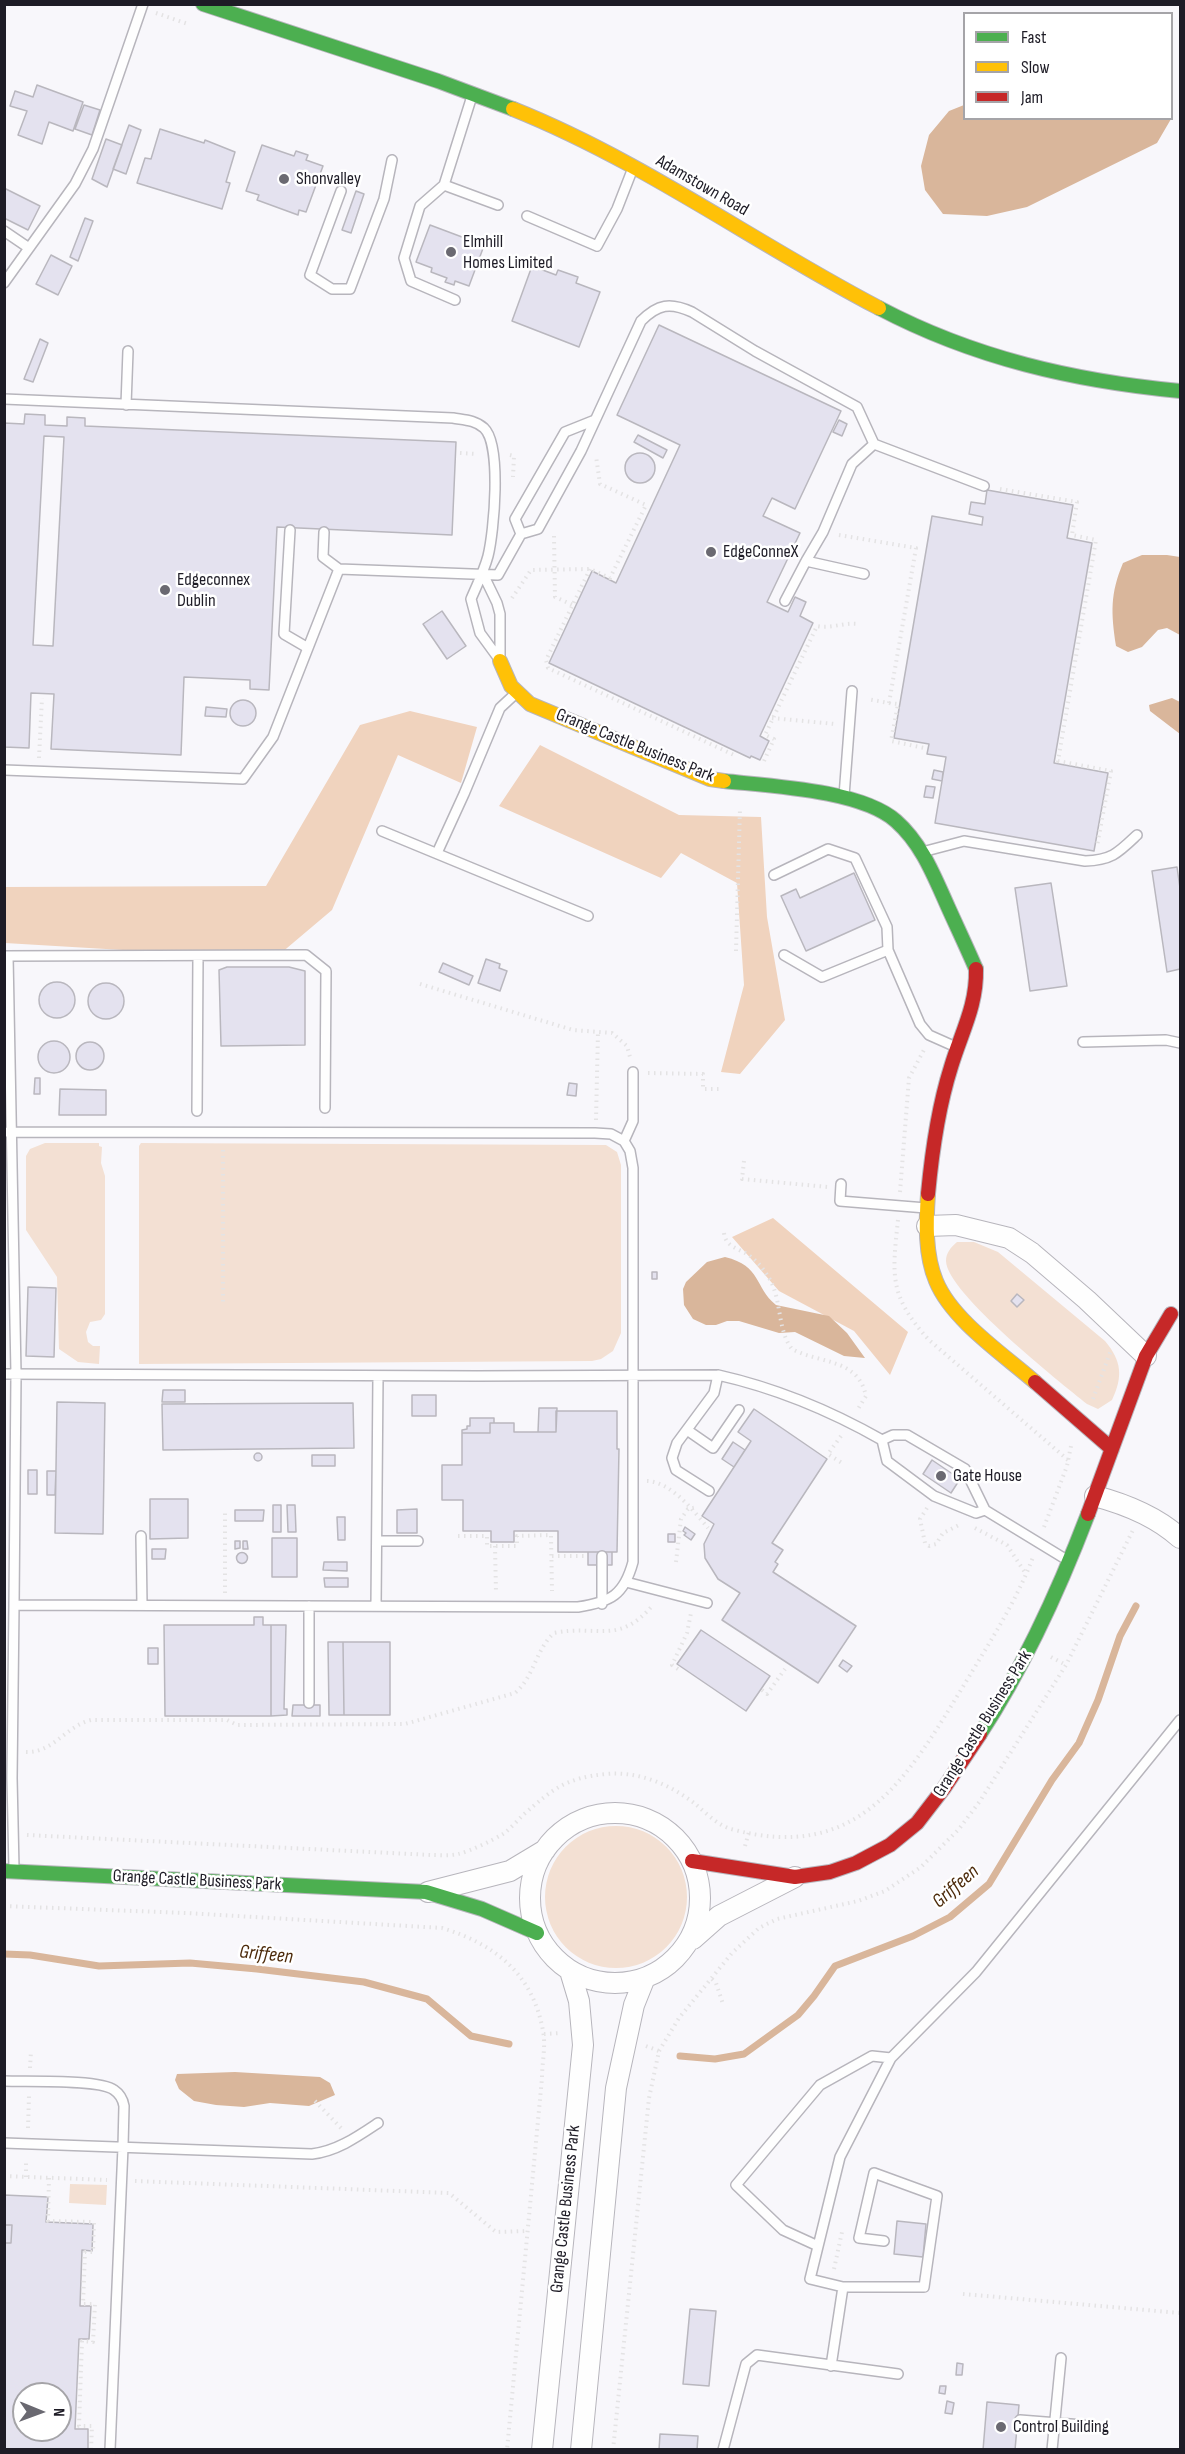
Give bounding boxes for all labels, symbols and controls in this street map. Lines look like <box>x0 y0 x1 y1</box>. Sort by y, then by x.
legend <box>963 12 1173 120</box>
text: Fast <box>1021 27 1046 48</box>
text: Slow <box>1021 57 1050 78</box>
text: Jam <box>1021 87 1043 108</box>
street label: Adamstown Road <box>652 151 752 221</box>
place label: Shonvalley <box>296 168 361 190</box>
marker: Shonvalley <box>277 172 291 186</box>
place label: Elmhill Homes Limited <box>463 231 553 274</box>
marker: Elmhill Homes Limited <box>444 245 458 259</box>
place label: EdgeConneX <box>723 541 798 563</box>
marker: EdgeConneX <box>704 545 718 559</box>
place label: Edgeconnex Dublin <box>177 569 250 612</box>
marker: Edgeconnex Dublin <box>158 583 172 597</box>
street label: Grange Castle Business Park <box>553 704 717 788</box>
place label: Gate House <box>953 1465 1022 1487</box>
marker: Gate House <box>934 1469 948 1483</box>
street label: Grange Castle Business Park <box>929 1647 1037 1801</box>
water label: Griffeen <box>928 1860 984 1914</box>
street label: Grange Castle Business Park <box>112 1866 282 1896</box>
water label: Griffeen <box>238 1940 294 1970</box>
street label: Grange Castle Business Park <box>546 2124 586 2294</box>
north arrow <box>12 2382 72 2442</box>
text: N <box>49 2408 68 2417</box>
place label: Control Building <box>1013 2416 1109 2438</box>
marker: Control Building <box>994 2420 1008 2434</box>

